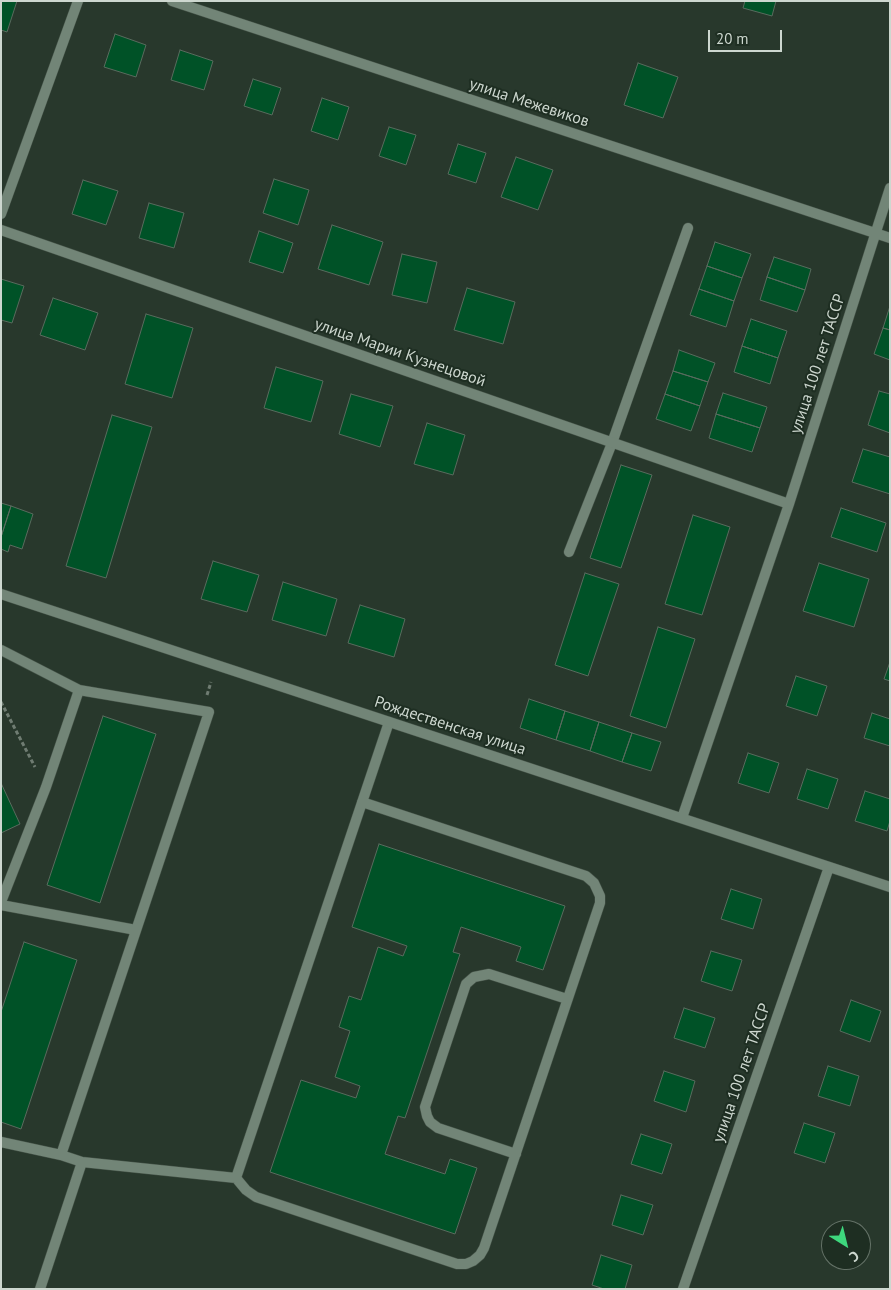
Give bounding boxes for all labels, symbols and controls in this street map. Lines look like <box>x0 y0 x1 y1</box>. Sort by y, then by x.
scale bar <box>711 20 785 52</box>
text: 20 m <box>716 29 749 48</box>
street label: улица Межевиков <box>467 75 591 131</box>
street label: улица 100 лет ТАССР <box>786 292 850 436</box>
street label: улица Марии Кузнецовой <box>312 315 488 391</box>
street label: Рождественская улица <box>372 692 528 760</box>
street label: улица 100 лет ТАССР <box>709 1001 775 1145</box>
north arrow <box>821 1220 871 1270</box>
text: С <box>846 1247 863 1266</box>

